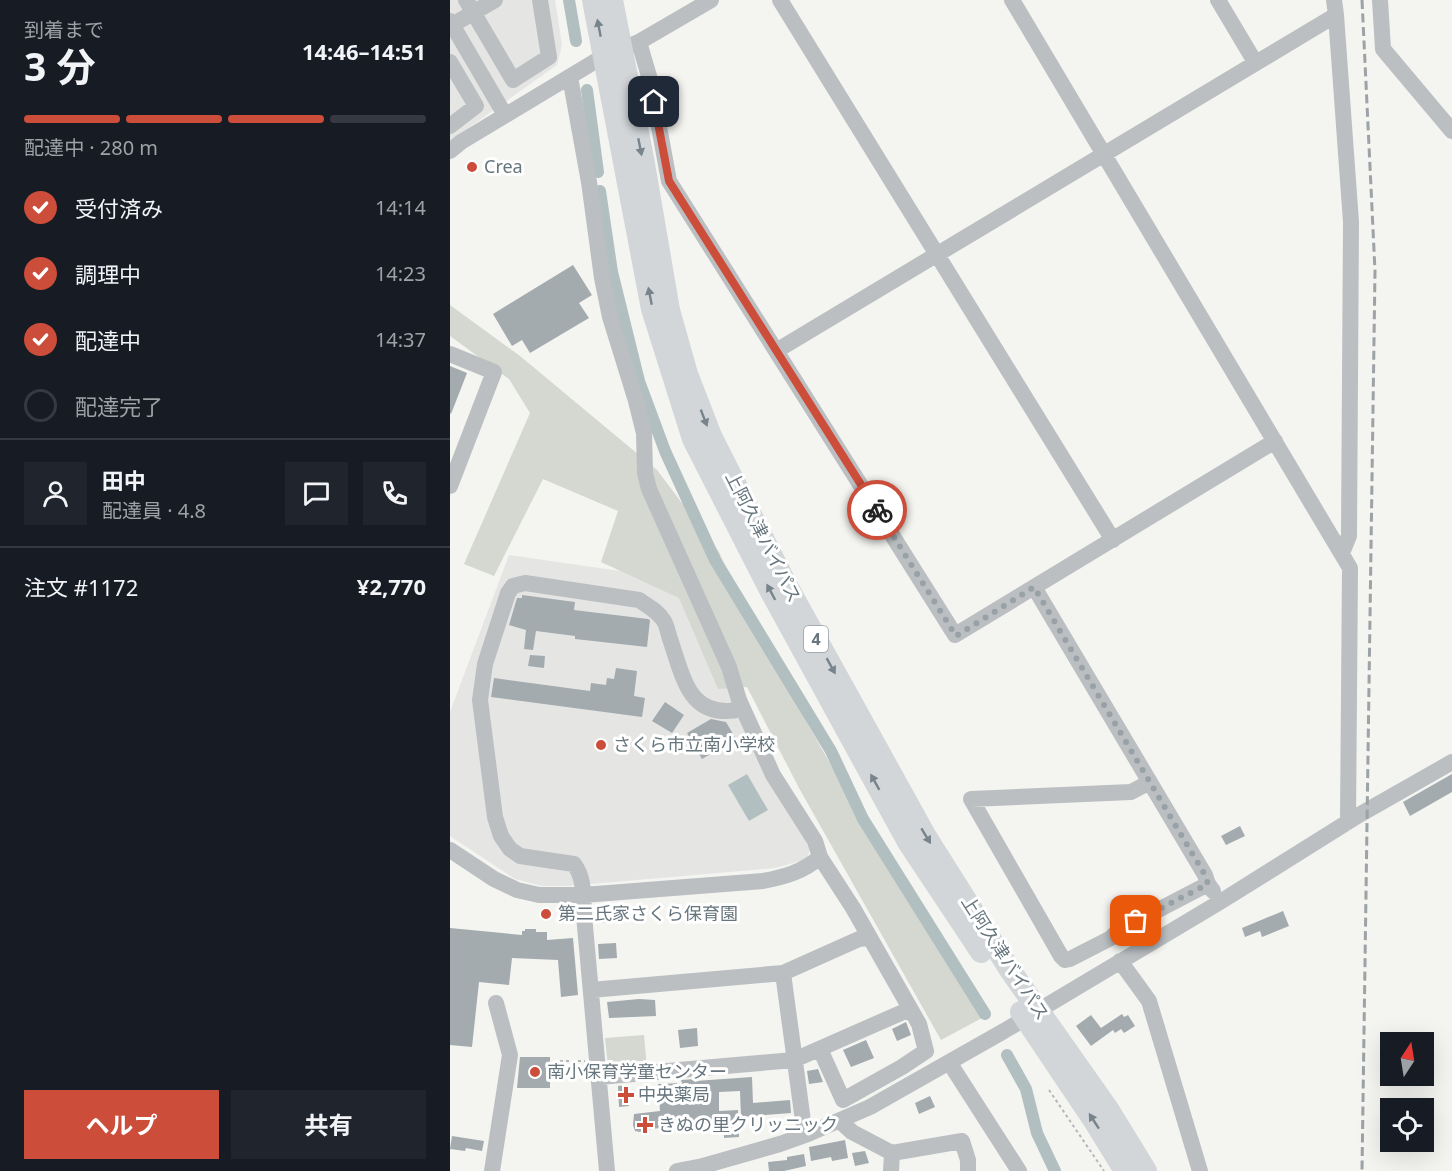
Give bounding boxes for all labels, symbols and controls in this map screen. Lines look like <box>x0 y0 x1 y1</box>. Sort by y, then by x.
text: 到着まで <box>24 16 104 43</box>
one-way arrow <box>594 18 603 37</box>
text: 14:46–14:51 <box>302 36 426 66</box>
text: 3 分 <box>24 39 95 92</box>
pin <box>628 76 679 127</box>
icon: home <box>637 85 670 118</box>
text: 配達中 · 280 m <box>24 134 158 161</box>
one-way arrow <box>636 138 645 157</box>
place label: Crea <box>484 154 523 178</box>
marker: Crea <box>465 160 479 174</box>
icon: check <box>24 191 57 224</box>
text: 受付済み <box>75 193 163 223</box>
text: 14:14 <box>375 194 426 221</box>
icon: check <box>24 257 57 290</box>
text: 調理中 <box>75 259 141 289</box>
text: 14:23 <box>375 260 426 287</box>
one-way arrow <box>645 287 654 306</box>
icon: check <box>24 323 57 356</box>
text: 配達中 <box>75 325 141 355</box>
text: 14:37 <box>375 326 426 353</box>
text: 配達完了 <box>75 391 163 421</box>
one-way arrow <box>700 409 709 427</box>
button: person <box>24 462 87 525</box>
button: chat <box>285 462 348 525</box>
button: phone <box>363 462 426 525</box>
text: 田中 <box>102 465 146 495</box>
street label: 上阿久津バイパス <box>721 467 807 606</box>
courier <box>847 480 907 540</box>
icon: bike <box>861 494 894 527</box>
text: 配達員 · 4.8 <box>102 497 206 524</box>
text: ¥2,770 <box>357 571 426 601</box>
text: 注文 #1172 <box>24 572 138 602</box>
one-way arrow <box>766 583 776 600</box>
road number: 4 <box>804 626 828 652</box>
one-way arrow <box>826 658 836 675</box>
place label: さくら市立南小学校 <box>613 732 775 756</box>
marker: さくら市立南小学校 <box>594 738 608 752</box>
one-way arrow <box>870 773 880 790</box>
one-way arrow <box>921 828 931 845</box>
street label: 上阿久津バイパス <box>957 891 1055 1024</box>
pin <box>1110 895 1161 946</box>
place label: 第二氏家さくら保育園 <box>558 901 738 925</box>
icon: bag <box>1119 904 1152 937</box>
marker: 第二氏家さくら保育園 <box>539 907 553 921</box>
north arrow <box>1380 1032 1434 1086</box>
map controls <box>1380 1032 1434 1152</box>
place label: 南小保育学童センター <box>547 1059 727 1083</box>
marker: 南小保育学童センター <box>528 1065 542 1079</box>
place label: 中央薬局 <box>638 1082 710 1106</box>
marker: 中央薬局 <box>619 1088 633 1102</box>
button: ヘルプ <box>24 1090 219 1159</box>
button: 共有 <box>231 1090 426 1159</box>
button: locate <box>1380 1098 1434 1152</box>
place label: きぬの里クリッニック <box>658 1112 838 1136</box>
one-way arrow <box>1089 1113 1100 1130</box>
marker: きぬの里クリッニック <box>636 1116 654 1134</box>

